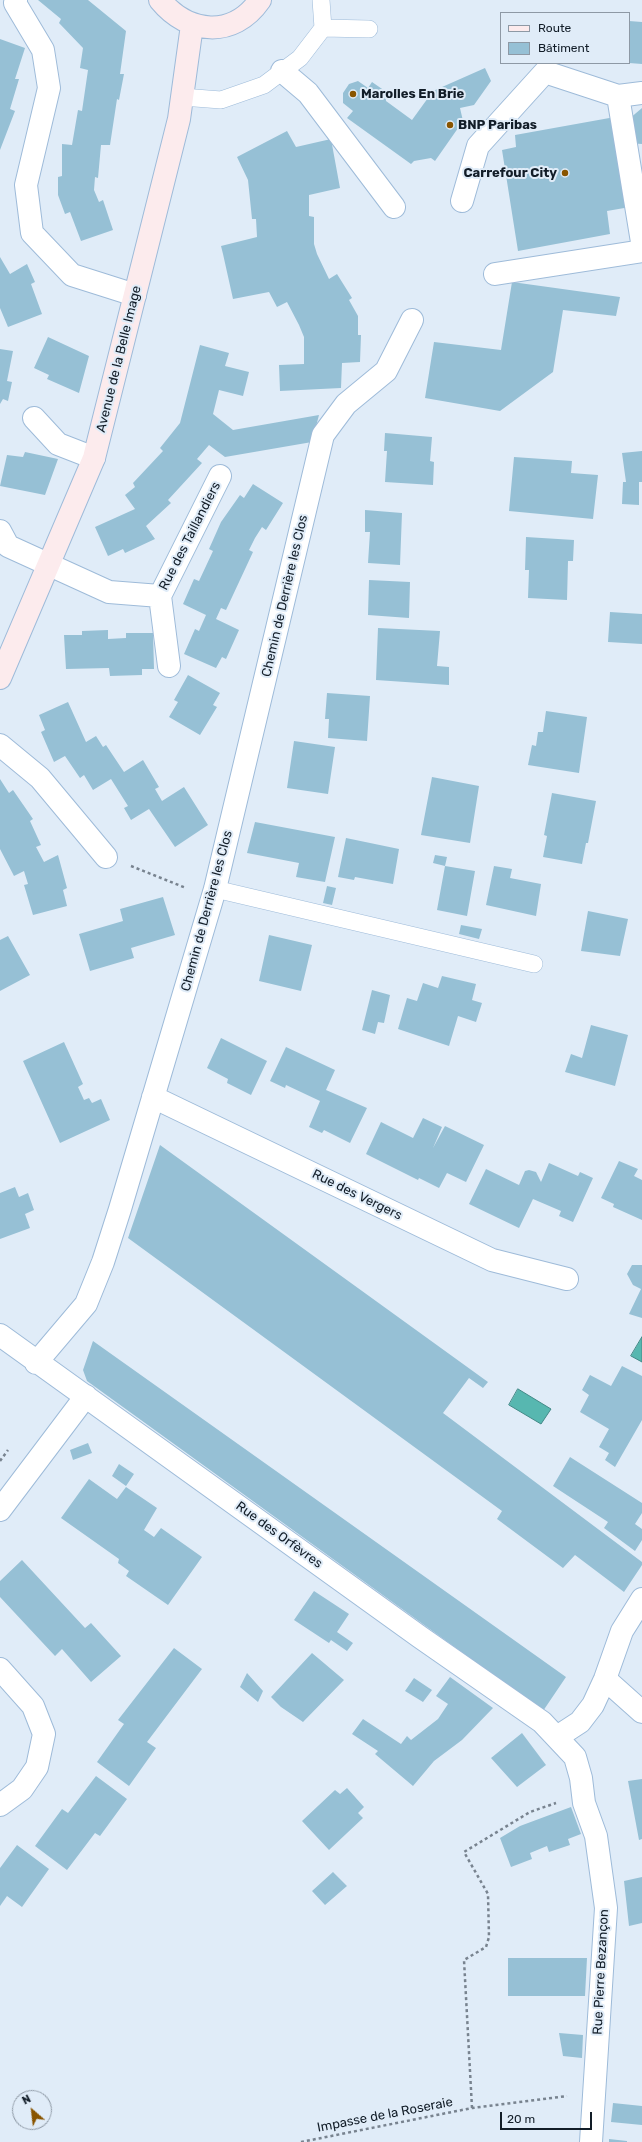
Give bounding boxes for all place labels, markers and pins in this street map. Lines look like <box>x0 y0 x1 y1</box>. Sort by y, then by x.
place label: Marolles En Brie <box>361 86 464 102</box>
marker: Marolles En Brie <box>348 89 358 99</box>
place label: BNP Paribas <box>458 117 537 133</box>
marker: BNP Paribas <box>445 120 455 130</box>
place label: Carrefour City <box>463 165 557 181</box>
marker: Carrefour City <box>560 168 570 178</box>

